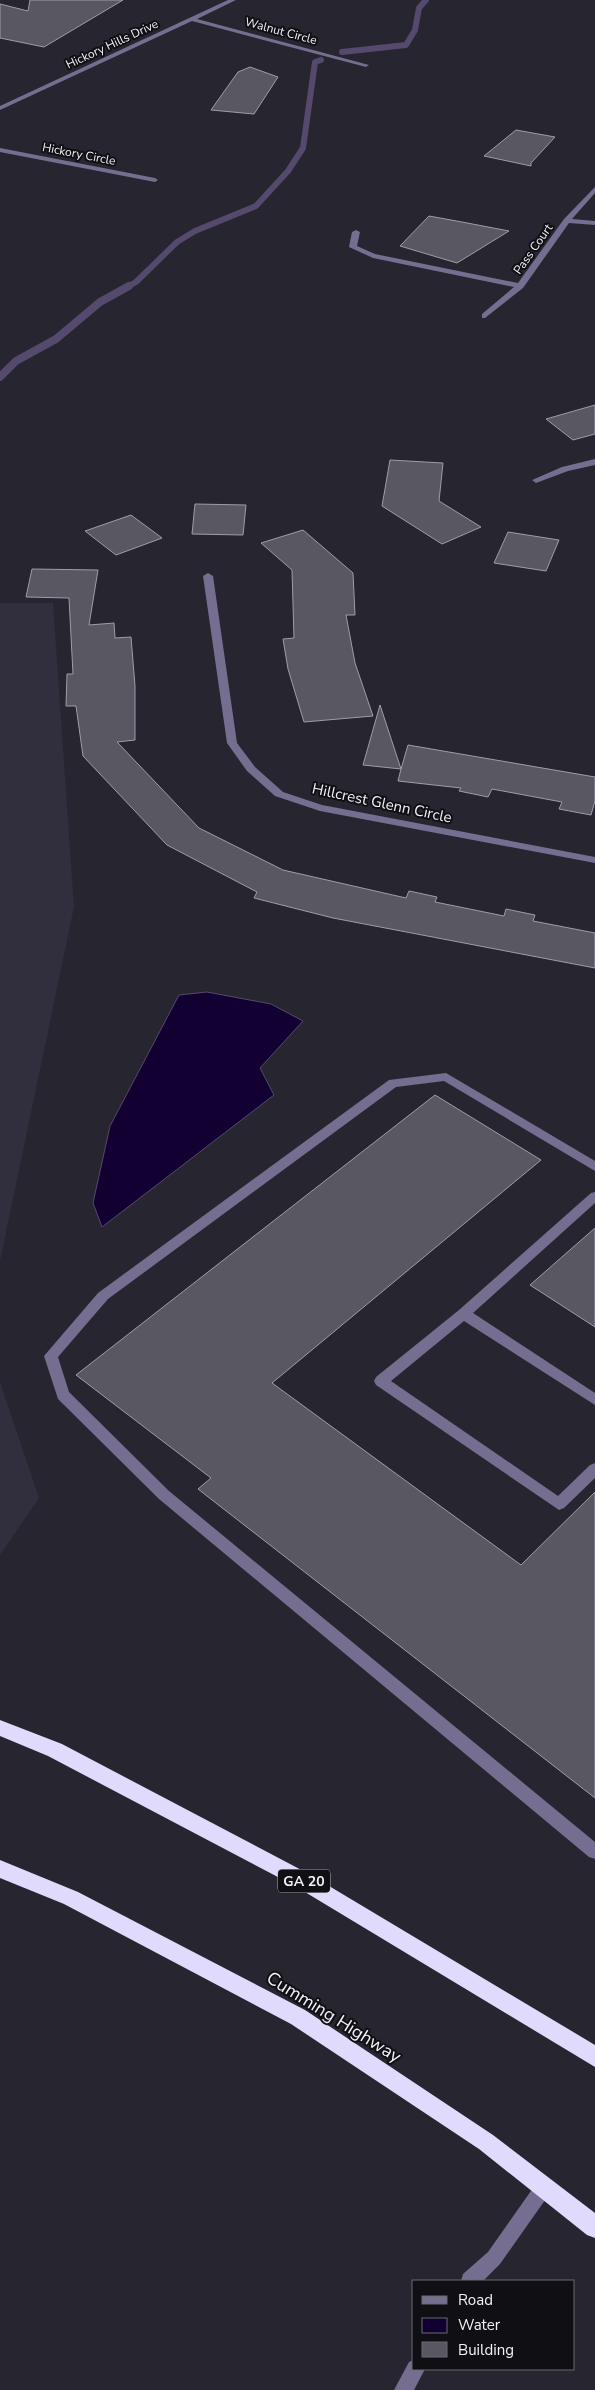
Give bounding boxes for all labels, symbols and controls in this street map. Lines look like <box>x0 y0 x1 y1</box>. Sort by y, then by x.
street label: Walnut Circle <box>243 14 319 48</box>
street label: Hickory Hills Drive <box>63 16 161 72</box>
street label: Hickory Circle <box>41 139 117 169</box>
street label: Pass Court <box>510 220 557 277</box>
street label: Hillcrest Glenn Circle <box>310 778 454 828</box>
road number: GA 20 <box>278 1870 330 1892</box>
street label: Cumming Highway <box>262 1966 407 2069</box>
legend <box>412 2280 575 2370</box>
text: Road <box>458 2290 493 2310</box>
text: Water <box>458 2315 501 2335</box>
text: Building <box>458 2340 514 2360</box>

